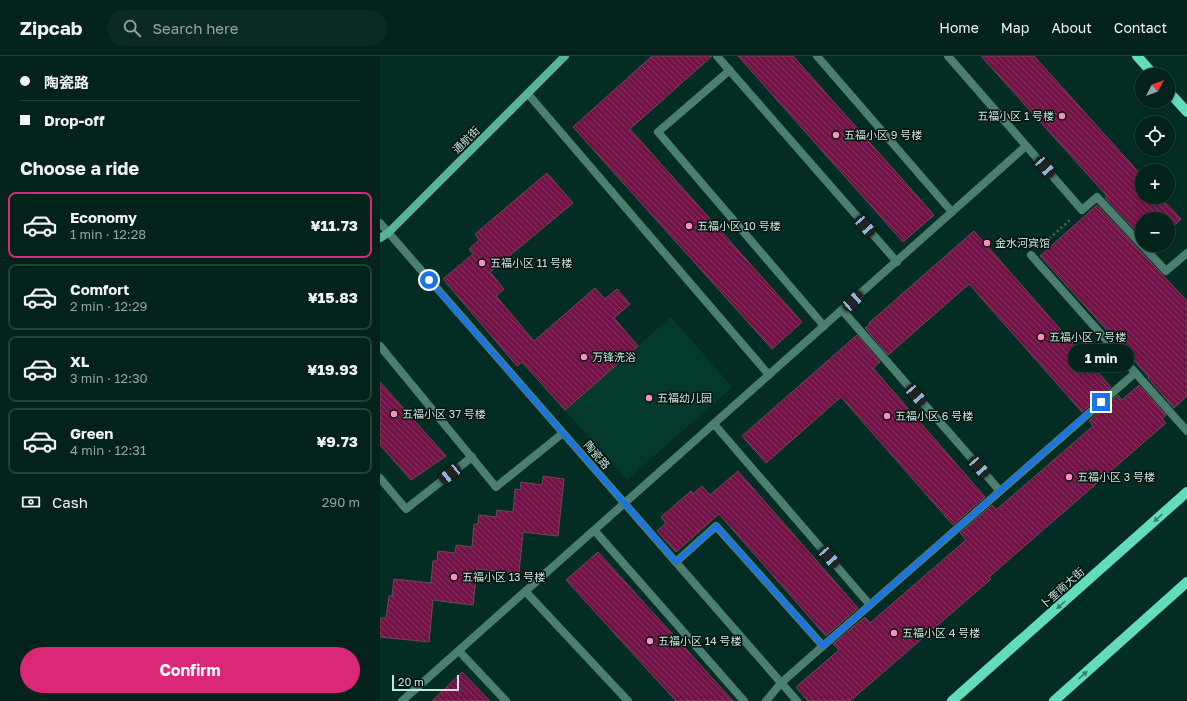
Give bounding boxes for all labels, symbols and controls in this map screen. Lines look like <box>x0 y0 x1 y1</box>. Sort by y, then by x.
search box <box>107 10 387 46</box>
text: Zipcab <box>20 16 83 39</box>
icon: search <box>121 17 143 39</box>
text: Search here <box>153 19 238 37</box>
text: Home <box>939 19 979 36</box>
text: Map <box>1001 19 1029 36</box>
text: About <box>1051 19 1092 36</box>
text: Contact <box>1114 19 1167 36</box>
north arrow <box>1135 68 1175 108</box>
map controls <box>1135 68 1175 252</box>
text: 陶瓷路 <box>44 73 89 91</box>
place label: 五福小区 1 号楼 <box>977 109 1054 122</box>
text: Drop-off <box>44 111 104 129</box>
marker: 五福小区 1 号楼 <box>1057 111 1067 121</box>
button: locate <box>1135 116 1175 156</box>
street label: 通航街 <box>449 123 482 156</box>
place label: 五福小区 9 号楼 <box>844 128 922 141</box>
marker: 五福小区 9 号楼 <box>831 130 841 140</box>
car <box>1033 154 1057 180</box>
text: Choose a ride <box>20 157 139 179</box>
button: + <box>1135 164 1175 204</box>
icon: car <box>22 207 58 243</box>
text: Economy <box>70 208 137 226</box>
button: − <box>1135 212 1175 252</box>
car <box>853 213 877 239</box>
text: ¥11.73 <box>311 216 358 234</box>
place label: 五福小区 10 号楼 <box>697 219 781 232</box>
marker: 五福小区 10 号楼 <box>684 221 694 231</box>
text: 1 min · 12:28 <box>70 226 146 242</box>
place label: 金水河宾馆 <box>995 236 1050 249</box>
marker: 金水河宾馆 <box>982 238 992 248</box>
place label: 五福小区 11 号楼 <box>490 256 572 269</box>
marker: 五福小区 11 号楼 <box>477 258 487 268</box>
route start <box>420 271 438 289</box>
icon: car <box>22 279 58 315</box>
text: Comfort <box>70 280 129 298</box>
text: ¥15.83 <box>308 288 358 306</box>
car <box>840 289 866 313</box>
text: 2 min · 12:29 <box>70 298 147 314</box>
place label: 五福小区 7 号楼 <box>1049 330 1126 343</box>
marker: 五福小区 7 号楼 <box>1036 332 1046 342</box>
callout: 1 min <box>1068 344 1134 372</box>
place label: 万锋洗浴 <box>592 350 636 363</box>
text: 1 min <box>1085 350 1117 366</box>
icon: car <box>22 351 58 387</box>
text: XL <box>70 352 89 370</box>
marker: 万锋洗浴 <box>579 352 589 362</box>
text: ¥19.93 <box>307 360 358 378</box>
text: 3 min · 12:30 <box>70 370 148 386</box>
car <box>904 382 928 408</box>
place label: 五福幼儿园 <box>657 391 712 404</box>
marker: 五福幼儿园 <box>644 393 654 403</box>
route end <box>1092 393 1110 411</box>
place label: 五福小区 37 号楼 <box>402 407 486 420</box>
marker: 五福小区 37 号楼 <box>389 409 399 419</box>
place label: 五福小区 6 号楼 <box>895 409 973 422</box>
marker: 五福小区 6 号楼 <box>882 411 892 421</box>
icon: car <box>22 423 58 459</box>
text: Green <box>70 424 113 442</box>
text: ¥9.73 <box>316 432 358 450</box>
street label: 陶瓷路 <box>582 438 613 471</box>
text: 4 min · 12:31 <box>70 442 146 458</box>
car <box>967 454 991 480</box>
car <box>437 462 463 486</box>
place label: 五福小区 3 号楼 <box>1077 470 1155 483</box>
marker: 五福小区 3 号楼 <box>1064 472 1074 482</box>
icon: cash <box>20 491 42 513</box>
text: Cash <box>52 493 88 511</box>
text: 290 m <box>322 494 360 510</box>
one-way arrow <box>1153 514 1163 523</box>
car <box>817 544 841 570</box>
street label: 卜奎南大街 <box>1037 564 1086 611</box>
place label: 五福小区 13 号楼 <box>462 570 545 583</box>
marker: 五福小区 13 号楼 <box>449 572 459 582</box>
one-way arrow <box>1055 600 1066 609</box>
place label: 五福小区 4 号楼 <box>902 626 980 639</box>
marker: 五福小区 4 号楼 <box>889 628 899 638</box>
place label: 五福小区 14 号楼 <box>658 634 742 647</box>
marker: 五福小区 14 号楼 <box>645 636 655 646</box>
button: Confirm <box>20 647 360 693</box>
one-way arrow <box>1079 671 1088 680</box>
scale bar <box>392 673 459 692</box>
text: 20 m <box>398 675 424 688</box>

